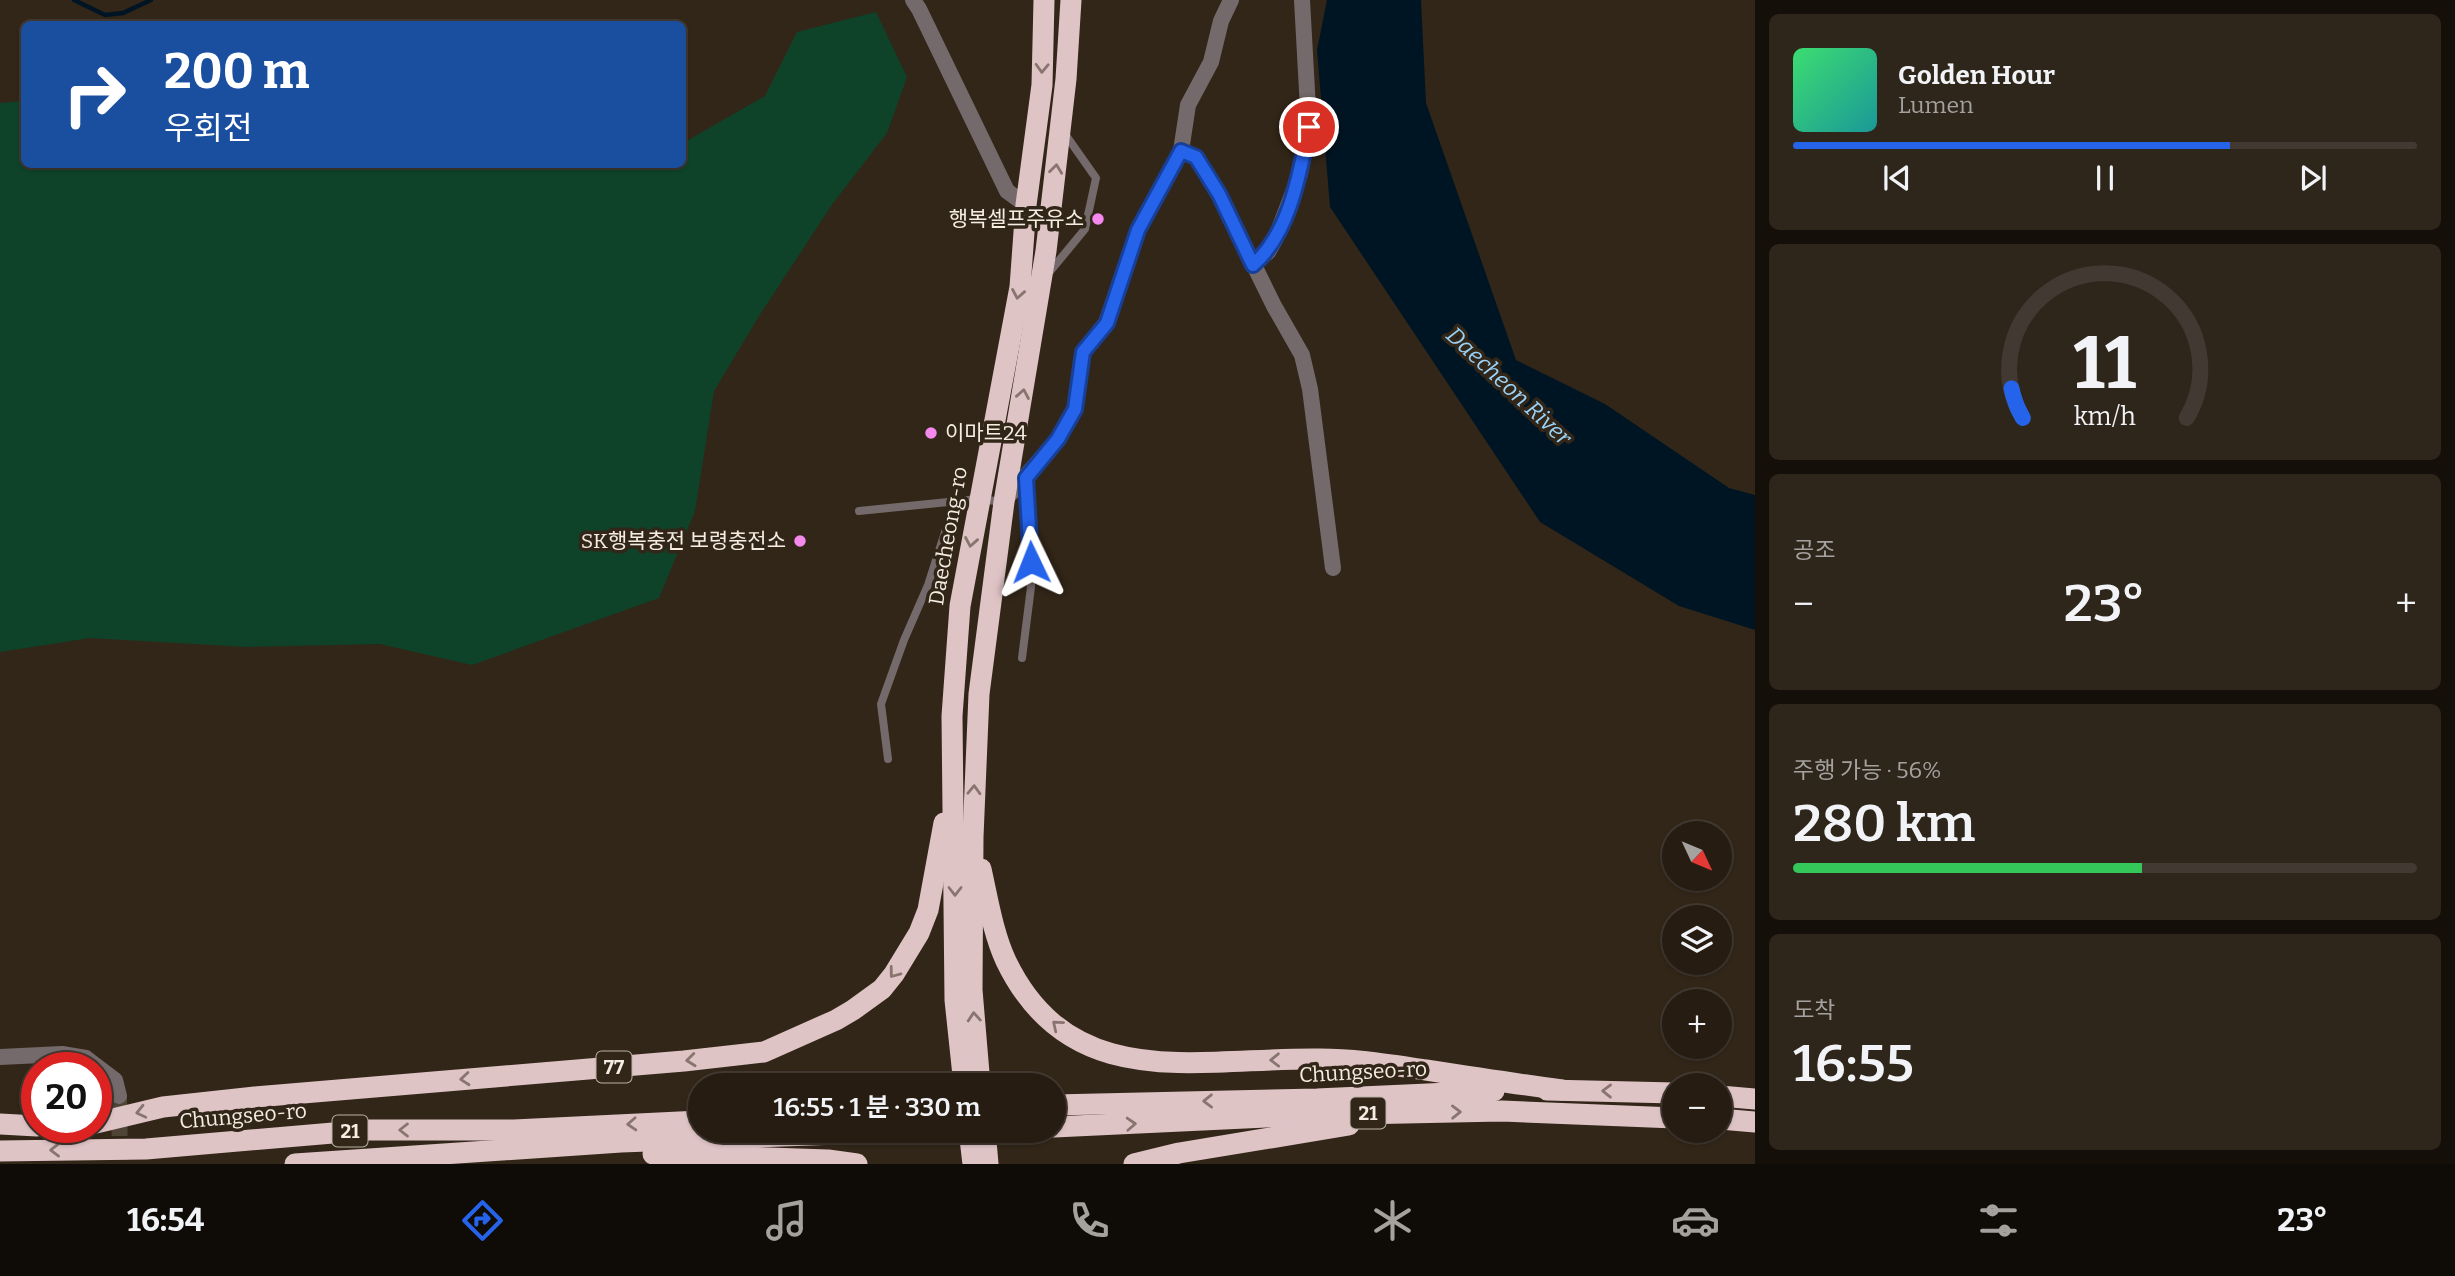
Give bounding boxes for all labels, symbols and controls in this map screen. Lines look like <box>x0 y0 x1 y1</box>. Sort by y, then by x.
text: 200 m <box>164 42 309 101</box>
icon: right <box>49 49 140 140</box>
text: Golden Hour <box>1898 60 2055 91</box>
one-way arrow <box>1034 63 1050 74</box>
text: Lumen <box>1898 91 1974 119</box>
pin <box>1279 97 1339 157</box>
icon: arrive <box>1290 108 1328 146</box>
text: 우회전 <box>164 109 252 147</box>
icon: previous <box>1878 159 1916 197</box>
icon: pause <box>2086 159 2124 197</box>
icon: next <box>2294 159 2332 197</box>
one-way arrow <box>1049 163 1064 175</box>
place label: 행복셀프주유소 <box>949 206 1084 232</box>
marker: 행복셀프주유소 <box>1090 211 1106 227</box>
one-way arrow <box>1011 288 1026 300</box>
text: 11 <box>2074 320 2137 407</box>
water label: Daecheon River <box>1441 321 1579 452</box>
one-way arrow <box>1015 388 1030 400</box>
text: km/h <box>2074 402 2136 432</box>
place label: 이마트24 <box>945 420 1027 446</box>
marker: 이마트24 <box>923 425 939 441</box>
street label: Daecheong-ro <box>923 465 973 607</box>
position arrow <box>994 525 1068 599</box>
place label: SK행복충전 보령충전소 <box>581 528 786 554</box>
marker: SK행복충전 보령충전소 <box>792 533 808 549</box>
one-way arrow <box>964 536 979 548</box>
text: 공조 <box>1793 536 1835 564</box>
text: 23° <box>2064 572 2146 635</box>
text: − <box>1793 581 1814 627</box>
text: + <box>2395 581 2417 627</box>
text: 주행 가능 · 56% <box>1793 756 1942 784</box>
one-way arrow <box>967 784 982 795</box>
text: 280 km <box>1793 792 1975 855</box>
north arrow <box>1662 821 1732 891</box>
map controls <box>1662 821 1732 1143</box>
one-way arrow <box>947 886 963 896</box>
button: layers <box>1662 905 1732 975</box>
one-way arrow <box>890 965 903 978</box>
button: + <box>1662 989 1732 1059</box>
text: 도착 <box>1793 996 1835 1024</box>
one-way arrow <box>967 1011 982 1022</box>
one-way arrow <box>1052 1021 1064 1034</box>
text: 16:55 <box>1793 1032 1914 1095</box>
road number: 77 <box>596 1051 632 1082</box>
speed limit sign: 20 <box>21 1052 112 1143</box>
one-way arrow <box>1270 1052 1281 1067</box>
one-way arrow <box>686 1053 697 1068</box>
street label: Chungseo-ro <box>1298 1056 1428 1088</box>
one-way arrow <box>459 1071 470 1086</box>
button: − <box>1662 1073 1732 1143</box>
one-way arrow <box>1601 1083 1611 1099</box>
text: 16:55 · 1 분 · 330 m <box>773 1092 981 1123</box>
one-way arrow <box>1202 1094 1213 1109</box>
street label: Chungseo-ro <box>178 1097 308 1135</box>
road number: 21 <box>1350 1098 1386 1128</box>
one-way arrow <box>135 1104 147 1118</box>
one-way arrow <box>1451 1104 1462 1120</box>
road number: 21 <box>332 1116 368 1147</box>
one-way arrow <box>1125 1116 1136 1131</box>
one-way arrow <box>626 1117 637 1132</box>
one-way arrow <box>399 1122 409 1138</box>
one-way arrow <box>50 1142 60 1158</box>
icon: directions <box>458 1196 507 1245</box>
icon: music <box>762 1196 811 1245</box>
icon: phone <box>1065 1196 1114 1245</box>
icon: climate <box>1368 1196 1417 1245</box>
icon: car <box>1671 1196 1720 1245</box>
icon: filters <box>1974 1196 2023 1245</box>
text: 16:54 <box>127 1201 204 1239</box>
text: 23° <box>2277 1201 2328 1239</box>

